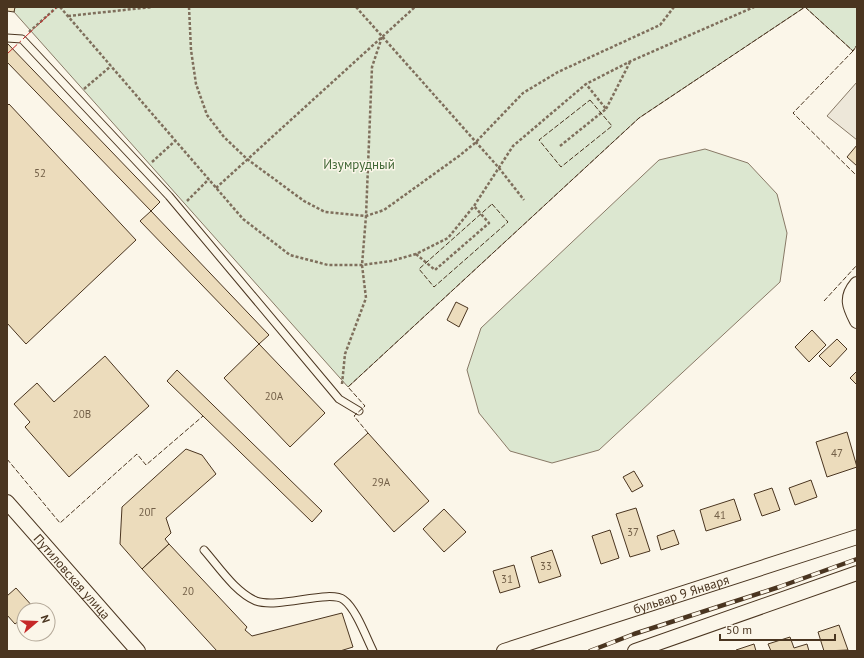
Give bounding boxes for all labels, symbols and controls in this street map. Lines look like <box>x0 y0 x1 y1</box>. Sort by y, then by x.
park label: Изумрудный <box>323 156 395 173</box>
house number: 52 <box>34 166 46 180</box>
house number: 20А <box>265 389 284 403</box>
house number: 20В <box>73 407 91 421</box>
house number: 47 <box>831 446 843 460</box>
house number: 29А <box>372 475 391 489</box>
house number: 20Г <box>139 505 157 519</box>
house number: 41 <box>714 508 726 522</box>
house number: 37 <box>627 525 639 539</box>
street label: Путиловская улица <box>30 530 115 623</box>
house number: 33 <box>540 559 552 573</box>
street label: бульвар 9 Января <box>631 570 731 617</box>
house number: 31 <box>501 572 513 586</box>
house number: 20 <box>182 584 194 598</box>
north arrow <box>16 602 56 642</box>
text: N <box>38 613 53 624</box>
scale bar <box>720 616 835 642</box>
text: 50 m <box>726 622 752 637</box>

